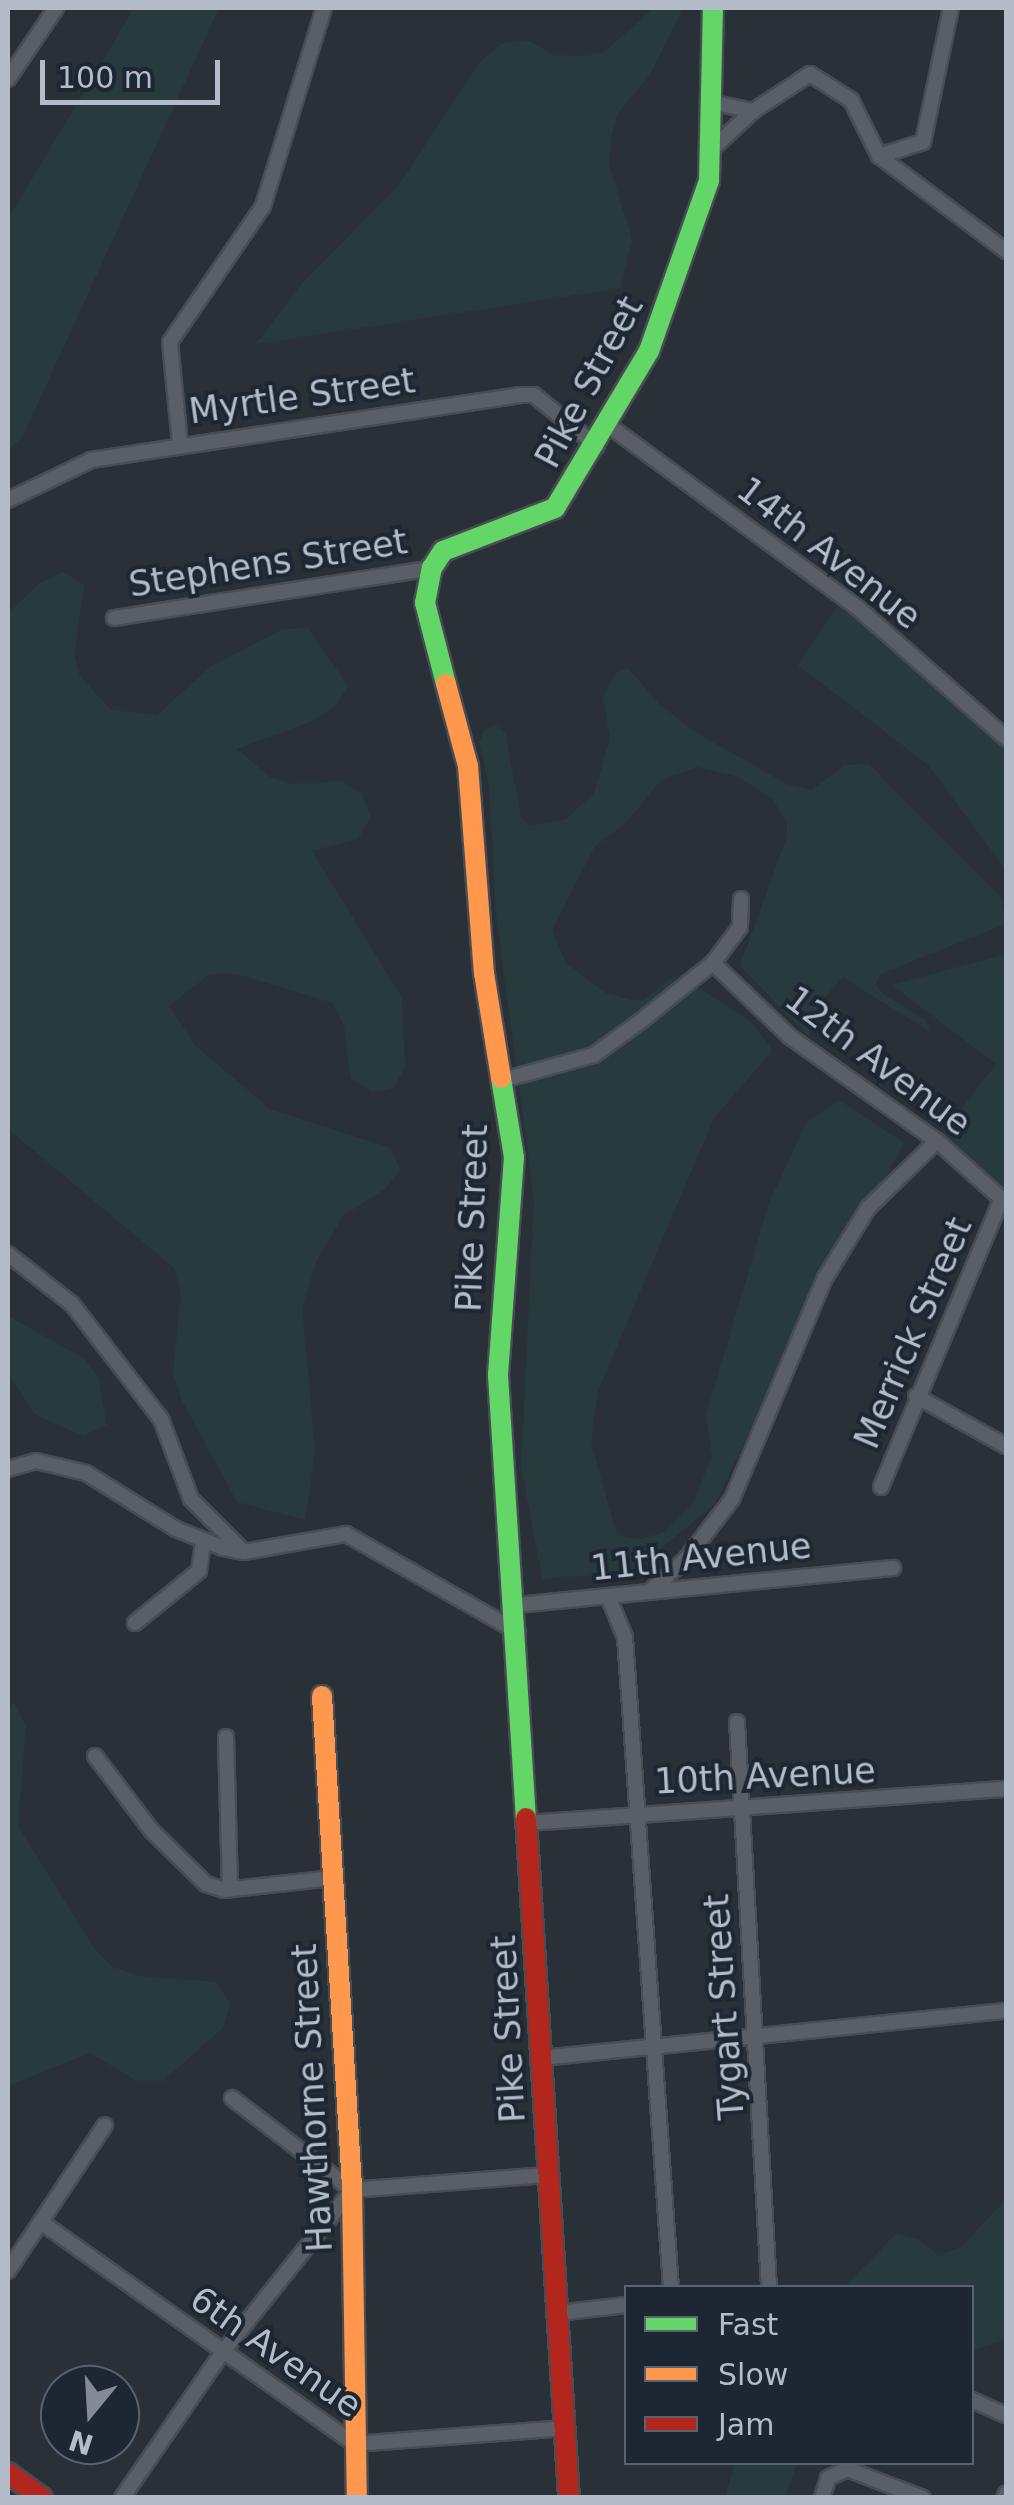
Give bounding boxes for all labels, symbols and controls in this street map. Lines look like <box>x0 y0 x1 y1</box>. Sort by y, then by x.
scale bar <box>45 40 225 102</box>
text: 100 m <box>57 60 153 95</box>
street label: Pike Street <box>526 289 652 475</box>
street label: Myrtle Street <box>186 359 418 433</box>
street label: 14th Avenue <box>729 468 929 638</box>
street label: Stephens Street <box>126 520 410 606</box>
street label: 12th Avenue <box>777 978 979 1144</box>
street label: Pike Street <box>448 1123 496 1313</box>
street label: Merrick Street <box>845 1211 981 1455</box>
street label: 11th Avenue <box>589 1525 813 1589</box>
street label: 10th Avenue <box>653 1749 877 1803</box>
street label: Tygart Street <box>695 1893 753 2121</box>
street label: Pike Street <box>482 1934 534 2124</box>
street label: Hawthorne Street <box>283 1943 341 2253</box>
street label: 6th Avenue <box>182 2278 370 2426</box>
legend <box>624 2285 974 2465</box>
text: Fast <box>718 2307 778 2342</box>
text: Slow <box>718 2357 788 2392</box>
north arrow <box>40 2365 140 2465</box>
text: Jam <box>718 2407 774 2442</box>
text: N <box>65 2423 97 2461</box>

